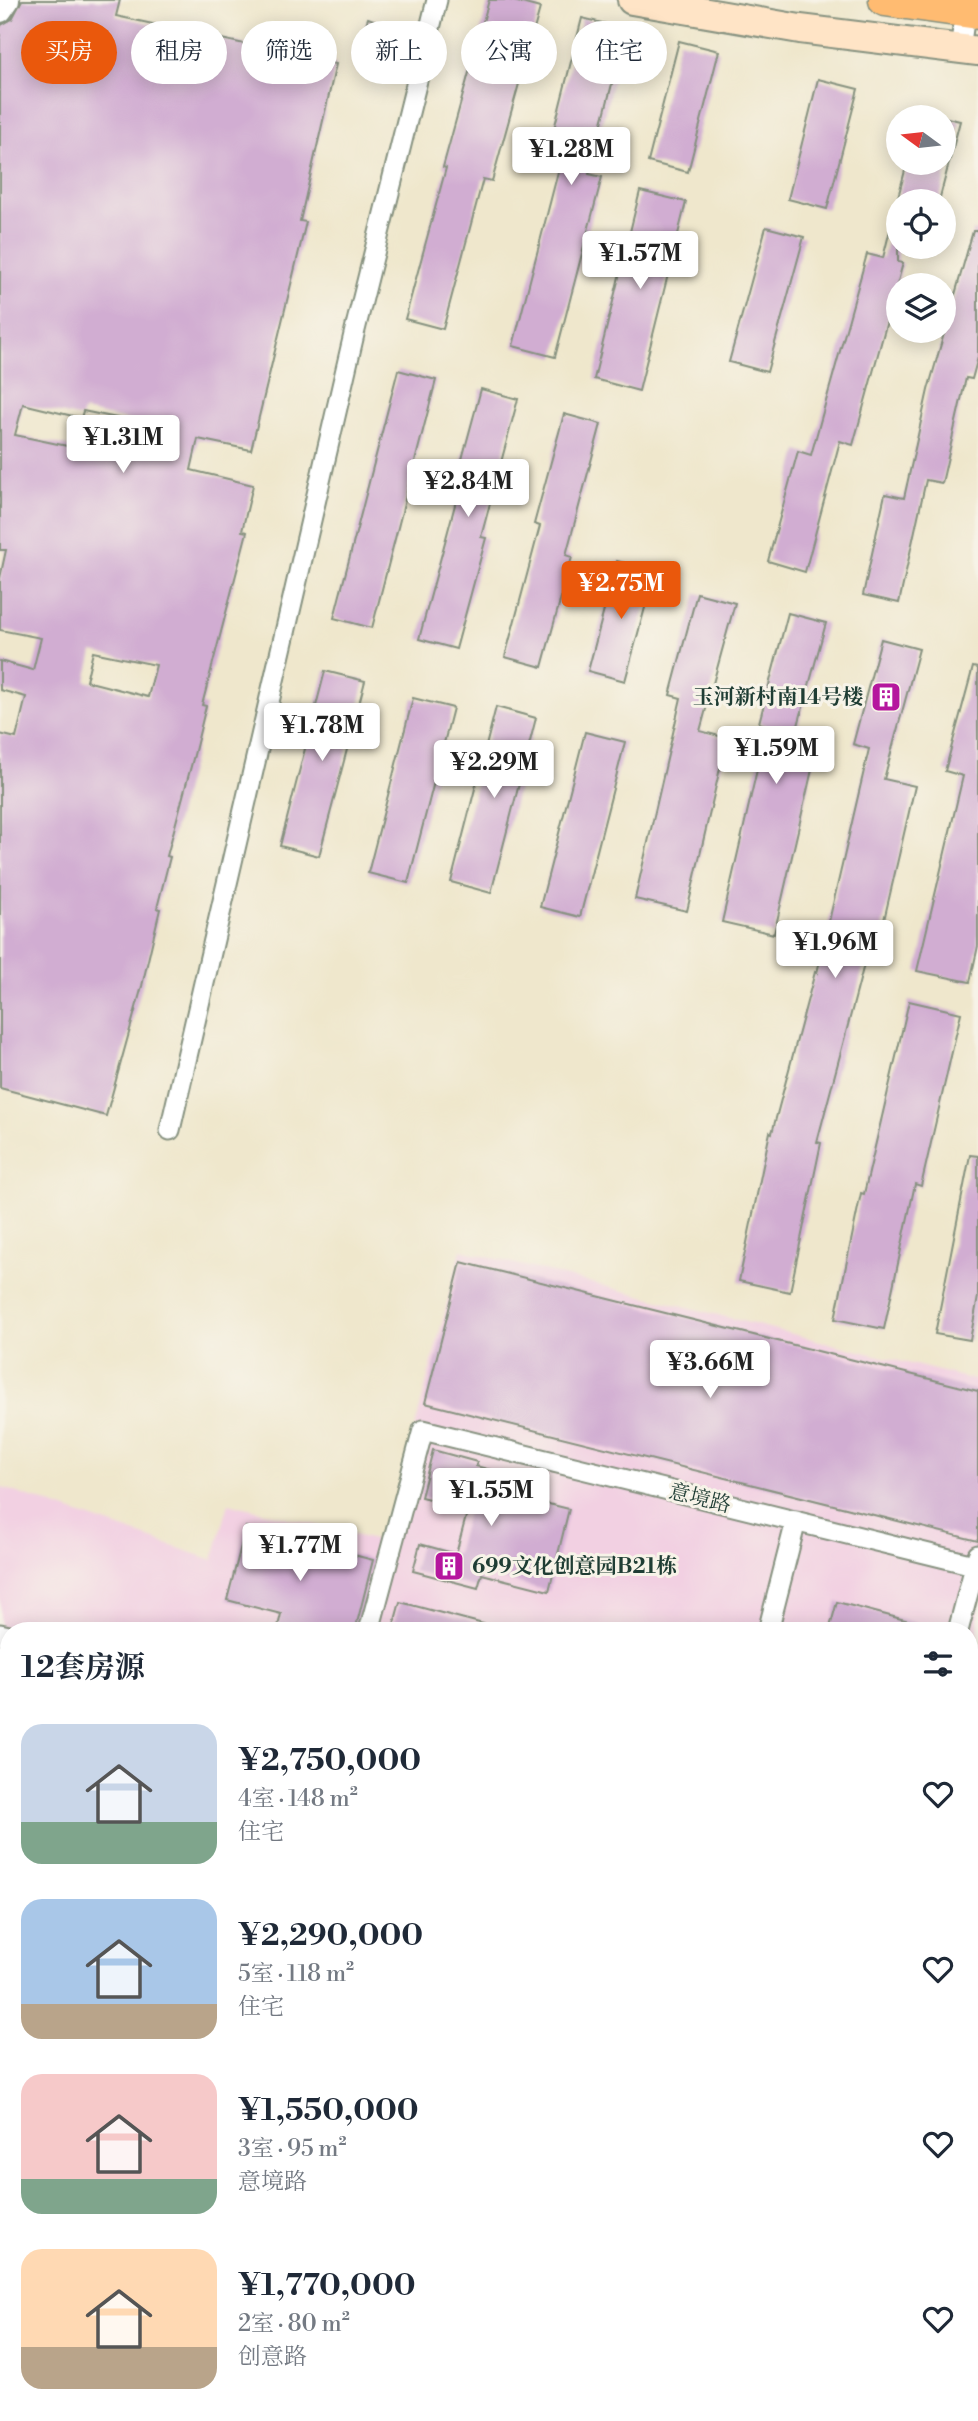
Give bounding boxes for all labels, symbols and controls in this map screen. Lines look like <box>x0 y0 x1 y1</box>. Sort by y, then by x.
chip: 买房 <box>21 21 117 84</box>
chip: 租房 <box>131 21 227 84</box>
chip: 筛选 <box>241 21 337 84</box>
chip: 新上 <box>351 21 447 84</box>
chip: 公寓 <box>461 21 557 84</box>
chip: 住宅 <box>571 21 667 84</box>
north arrow <box>886 105 956 175</box>
map controls <box>886 105 956 343</box>
pin: ¥1.28M <box>514 128 628 187</box>
text: ¥1.28M <box>528 136 614 164</box>
button: locate <box>886 189 956 259</box>
pin: ¥1.57M <box>583 232 697 291</box>
text: ¥1.57M <box>598 240 682 268</box>
button: layers <box>886 273 956 343</box>
pin: ¥1.31M <box>66 416 180 475</box>
text: ¥1.31M <box>83 424 163 452</box>
pin: ¥2.84M <box>411 460 525 519</box>
text: ¥2.84M <box>423 468 513 496</box>
pin: ¥2.75M <box>564 562 678 621</box>
text: ¥2.75M <box>578 570 664 598</box>
building icon: 玉河新村南14号楼 <box>869 680 903 714</box>
place label: 玉河新村南14号楼 <box>693 685 863 711</box>
pin: ¥1.78M <box>265 704 379 763</box>
text: ¥1.78M <box>280 712 364 740</box>
pin: ¥1.59M <box>719 726 833 786</box>
text: ¥1.59M <box>733 735 819 763</box>
pin: ¥2.29M <box>437 740 551 800</box>
text: ¥2.29M <box>450 749 538 777</box>
pin: ¥1.96M <box>778 920 892 980</box>
text: ¥1.96M <box>792 929 878 957</box>
pin: ¥3.66M <box>653 1340 767 1400</box>
text: ¥3.66M <box>666 1349 754 1377</box>
pin: ¥1.55M <box>434 1468 548 1528</box>
text: ¥1.55M <box>449 1477 534 1505</box>
street label: 意境路 <box>666 1479 733 1519</box>
pin: ¥1.77M <box>243 1524 357 1583</box>
text: ¥1.77M <box>258 1532 342 1560</box>
building icon: 699文化创意园B21栋 <box>432 1549 466 1583</box>
place label: 699文化创意园B21栋 <box>472 1554 677 1580</box>
icon: filters <box>919 1645 957 1683</box>
text: 12套房源 <box>21 1649 145 1687</box>
text: ¥2,750,000 <box>238 1742 421 1780</box>
icon: home <box>77 1752 161 1836</box>
icon: heart <box>919 1775 957 1813</box>
text: 4室 · 148 m² <box>238 1785 358 1813</box>
text: 住宅 <box>238 1818 284 1846</box>
text: ¥2,290,000 <box>238 1917 423 1955</box>
icon: home <box>77 1927 161 2011</box>
icon: heart <box>919 1950 957 1988</box>
text: 5室 · 118 m² <box>238 1960 354 1988</box>
text: 住宅 <box>238 1993 284 2021</box>
text: ¥1,550,000 <box>238 2092 419 2130</box>
icon: home <box>77 2102 161 2186</box>
icon: heart <box>919 2125 957 2163</box>
text: 3室 · 95 m² <box>238 2135 347 2163</box>
text: 意境路 <box>238 2168 307 2196</box>
text: ¥1,770,000 <box>238 2267 416 2305</box>
icon: home <box>77 2277 161 2361</box>
icon: heart <box>919 2300 957 2338</box>
text: 2室 · 80 m² <box>238 2310 350 2338</box>
text: 创意路 <box>238 2343 307 2371</box>

